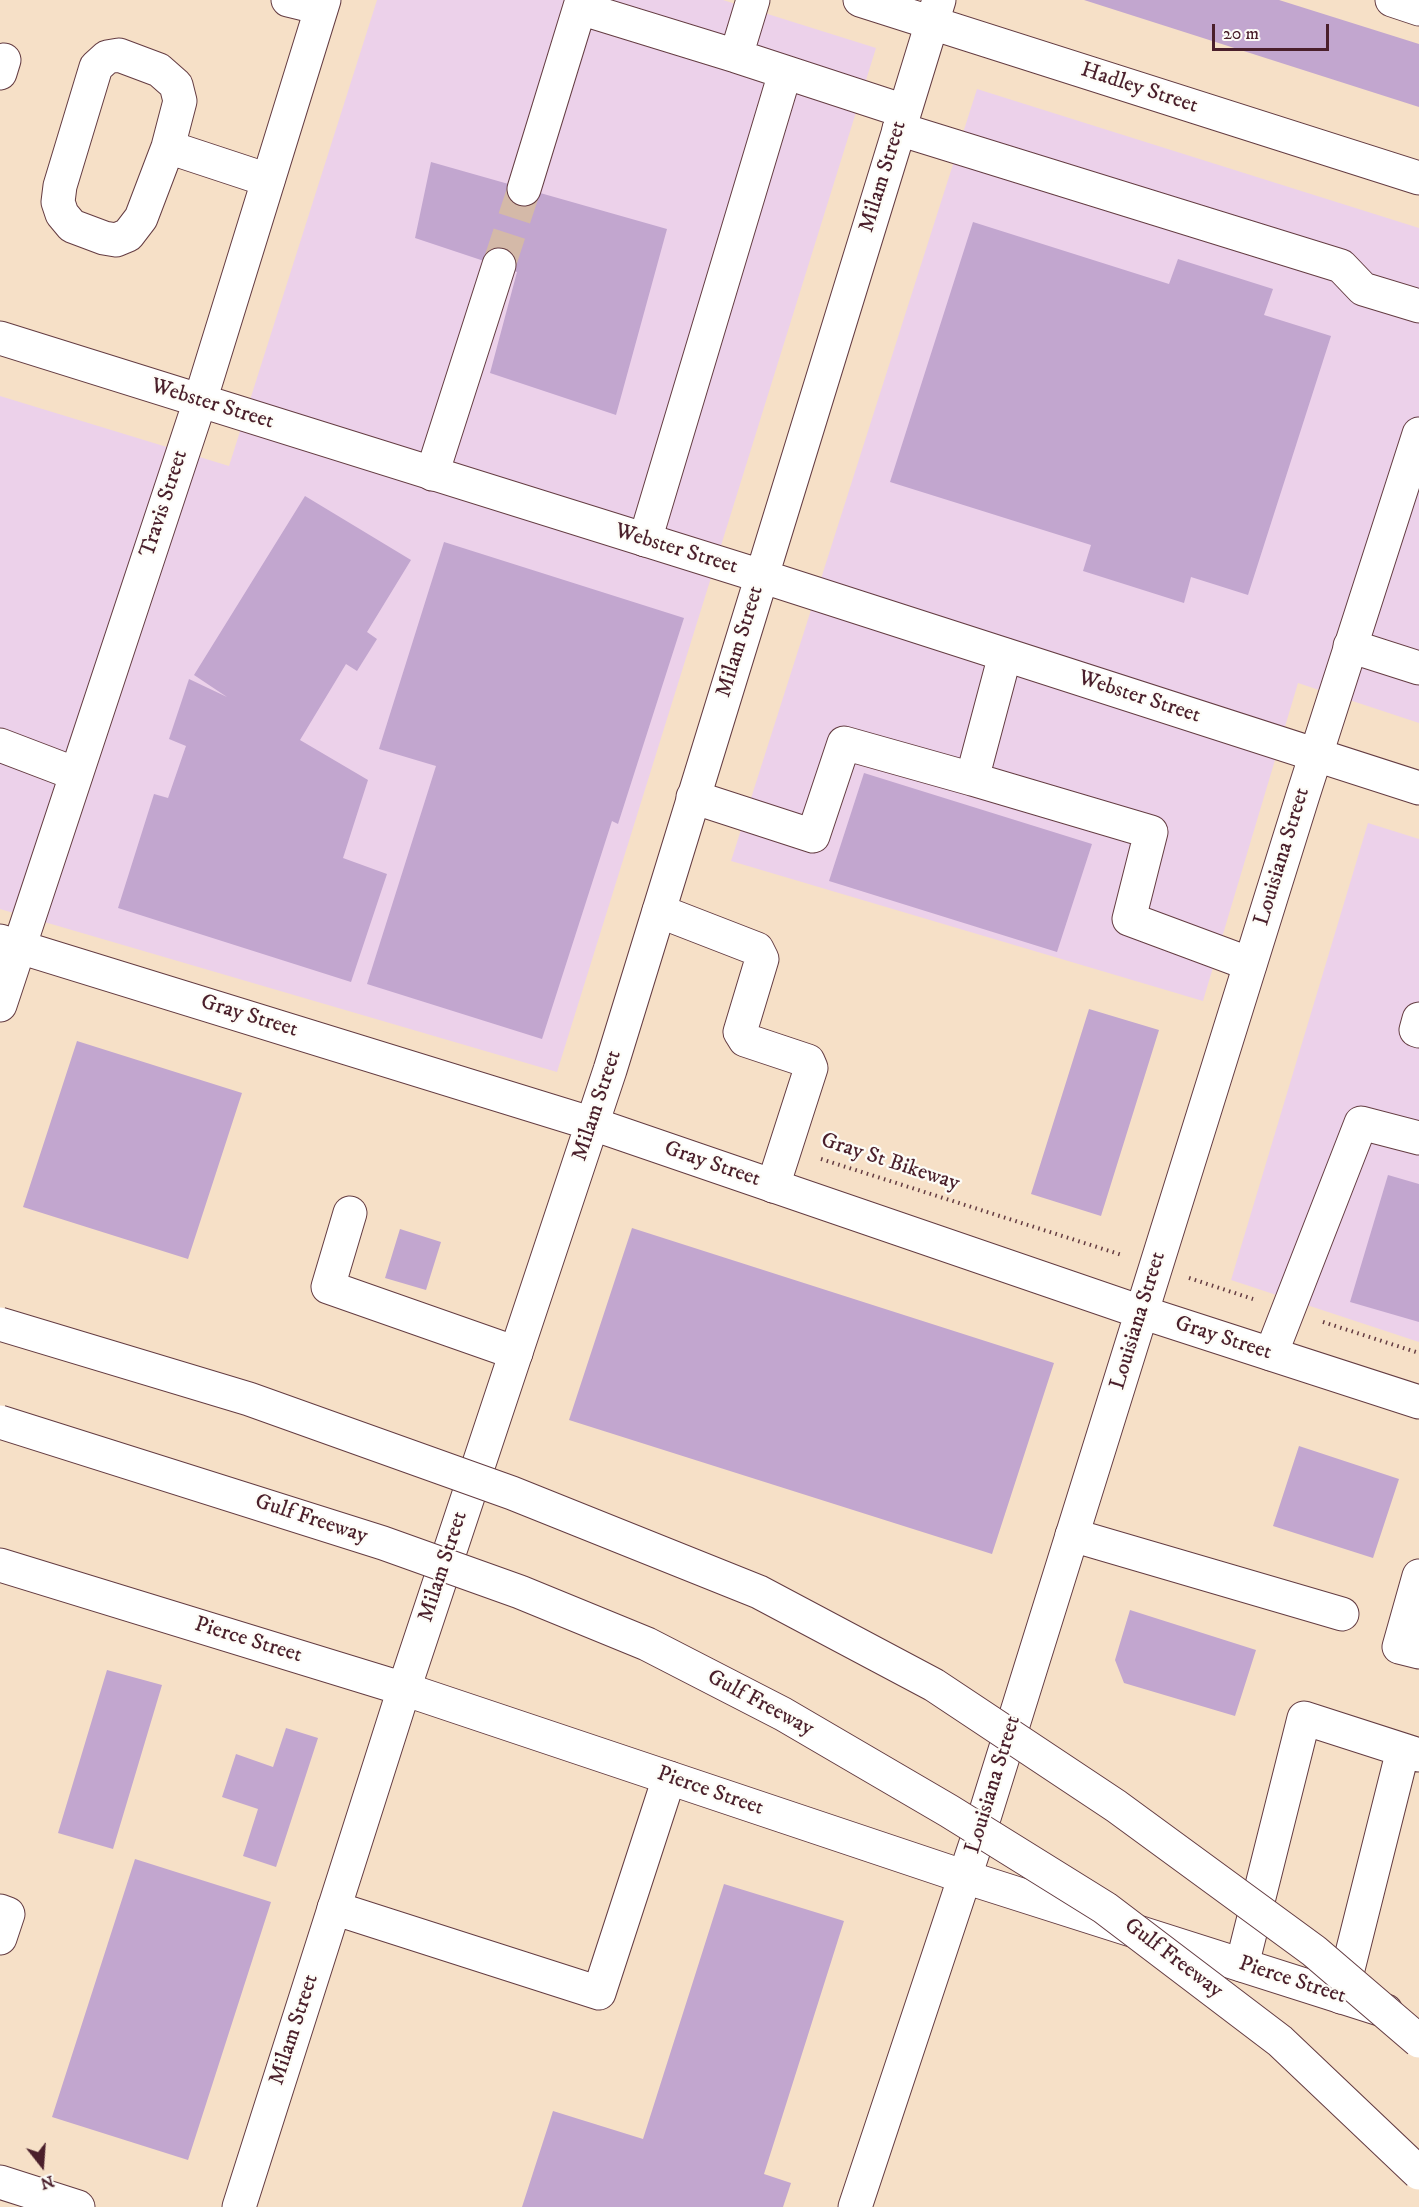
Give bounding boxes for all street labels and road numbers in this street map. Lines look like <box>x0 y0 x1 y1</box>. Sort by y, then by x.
street label: Hadley Street <box>1077 58 1201 120</box>
street label: Milam Street <box>855 118 913 236</box>
street label: Webster Street <box>147 374 277 436</box>
street label: Travis Street <box>135 447 195 561</box>
street label: Webster Street <box>611 519 741 581</box>
street label: Milam Street <box>712 583 770 701</box>
street label: Webster Street <box>1075 666 1203 730</box>
street label: Louisiana Street <box>1250 785 1316 929</box>
street label: Gray Street <box>197 990 301 1044</box>
street label: Milam Street <box>568 1047 628 1165</box>
street label: Gray St Bikeway <box>817 1128 963 1198</box>
street label: Gray Street <box>660 1136 764 1194</box>
street label: Louisiana Street <box>1106 1249 1172 1393</box>
street label: Gray Street <box>1171 1311 1275 1367</box>
street label: Gulf Freeway <box>251 1489 371 1551</box>
street label: Milam Street <box>414 1508 474 1626</box>
street label: Pierce Street <box>191 1612 305 1670</box>
street label: Gulf Freeway <box>702 1665 818 1743</box>
street label: Louisiana Street <box>961 1713 1027 1857</box>
street label: Pierce Street <box>653 1761 767 1823</box>
street label: Gulf Freeway <box>1118 1913 1228 2005</box>
street label: Pierce Street <box>1235 1951 1349 2011</box>
street label: Milam Street <box>265 1971 325 2089</box>

